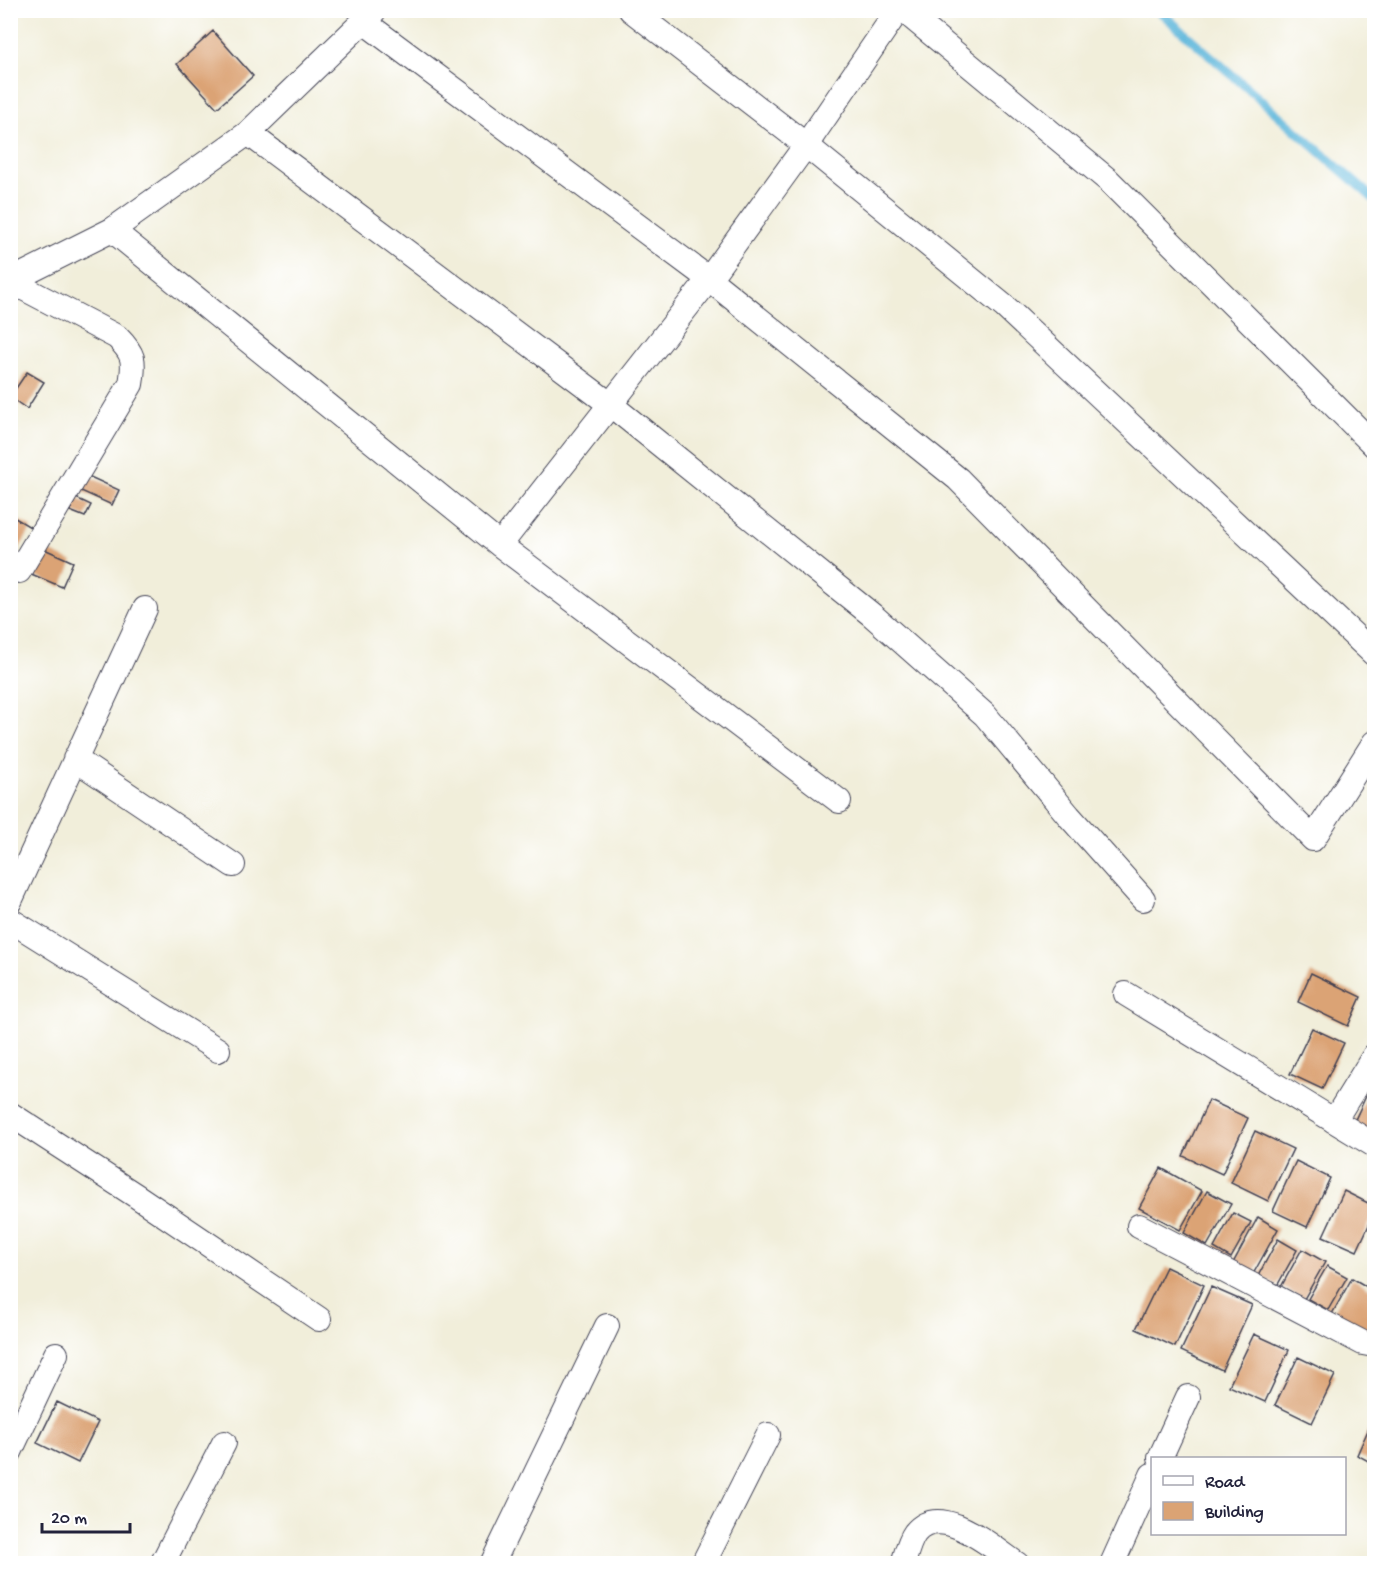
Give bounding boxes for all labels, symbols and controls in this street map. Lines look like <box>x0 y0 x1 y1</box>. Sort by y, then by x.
legend <box>1151 1457 1346 1535</box>
text: Road <box>1205 1473 1246 1494</box>
scale bar <box>42 1496 130 1534</box>
text: Building <box>1204 1503 1264 1524</box>
text: 20 m <box>51 1509 87 1530</box>

